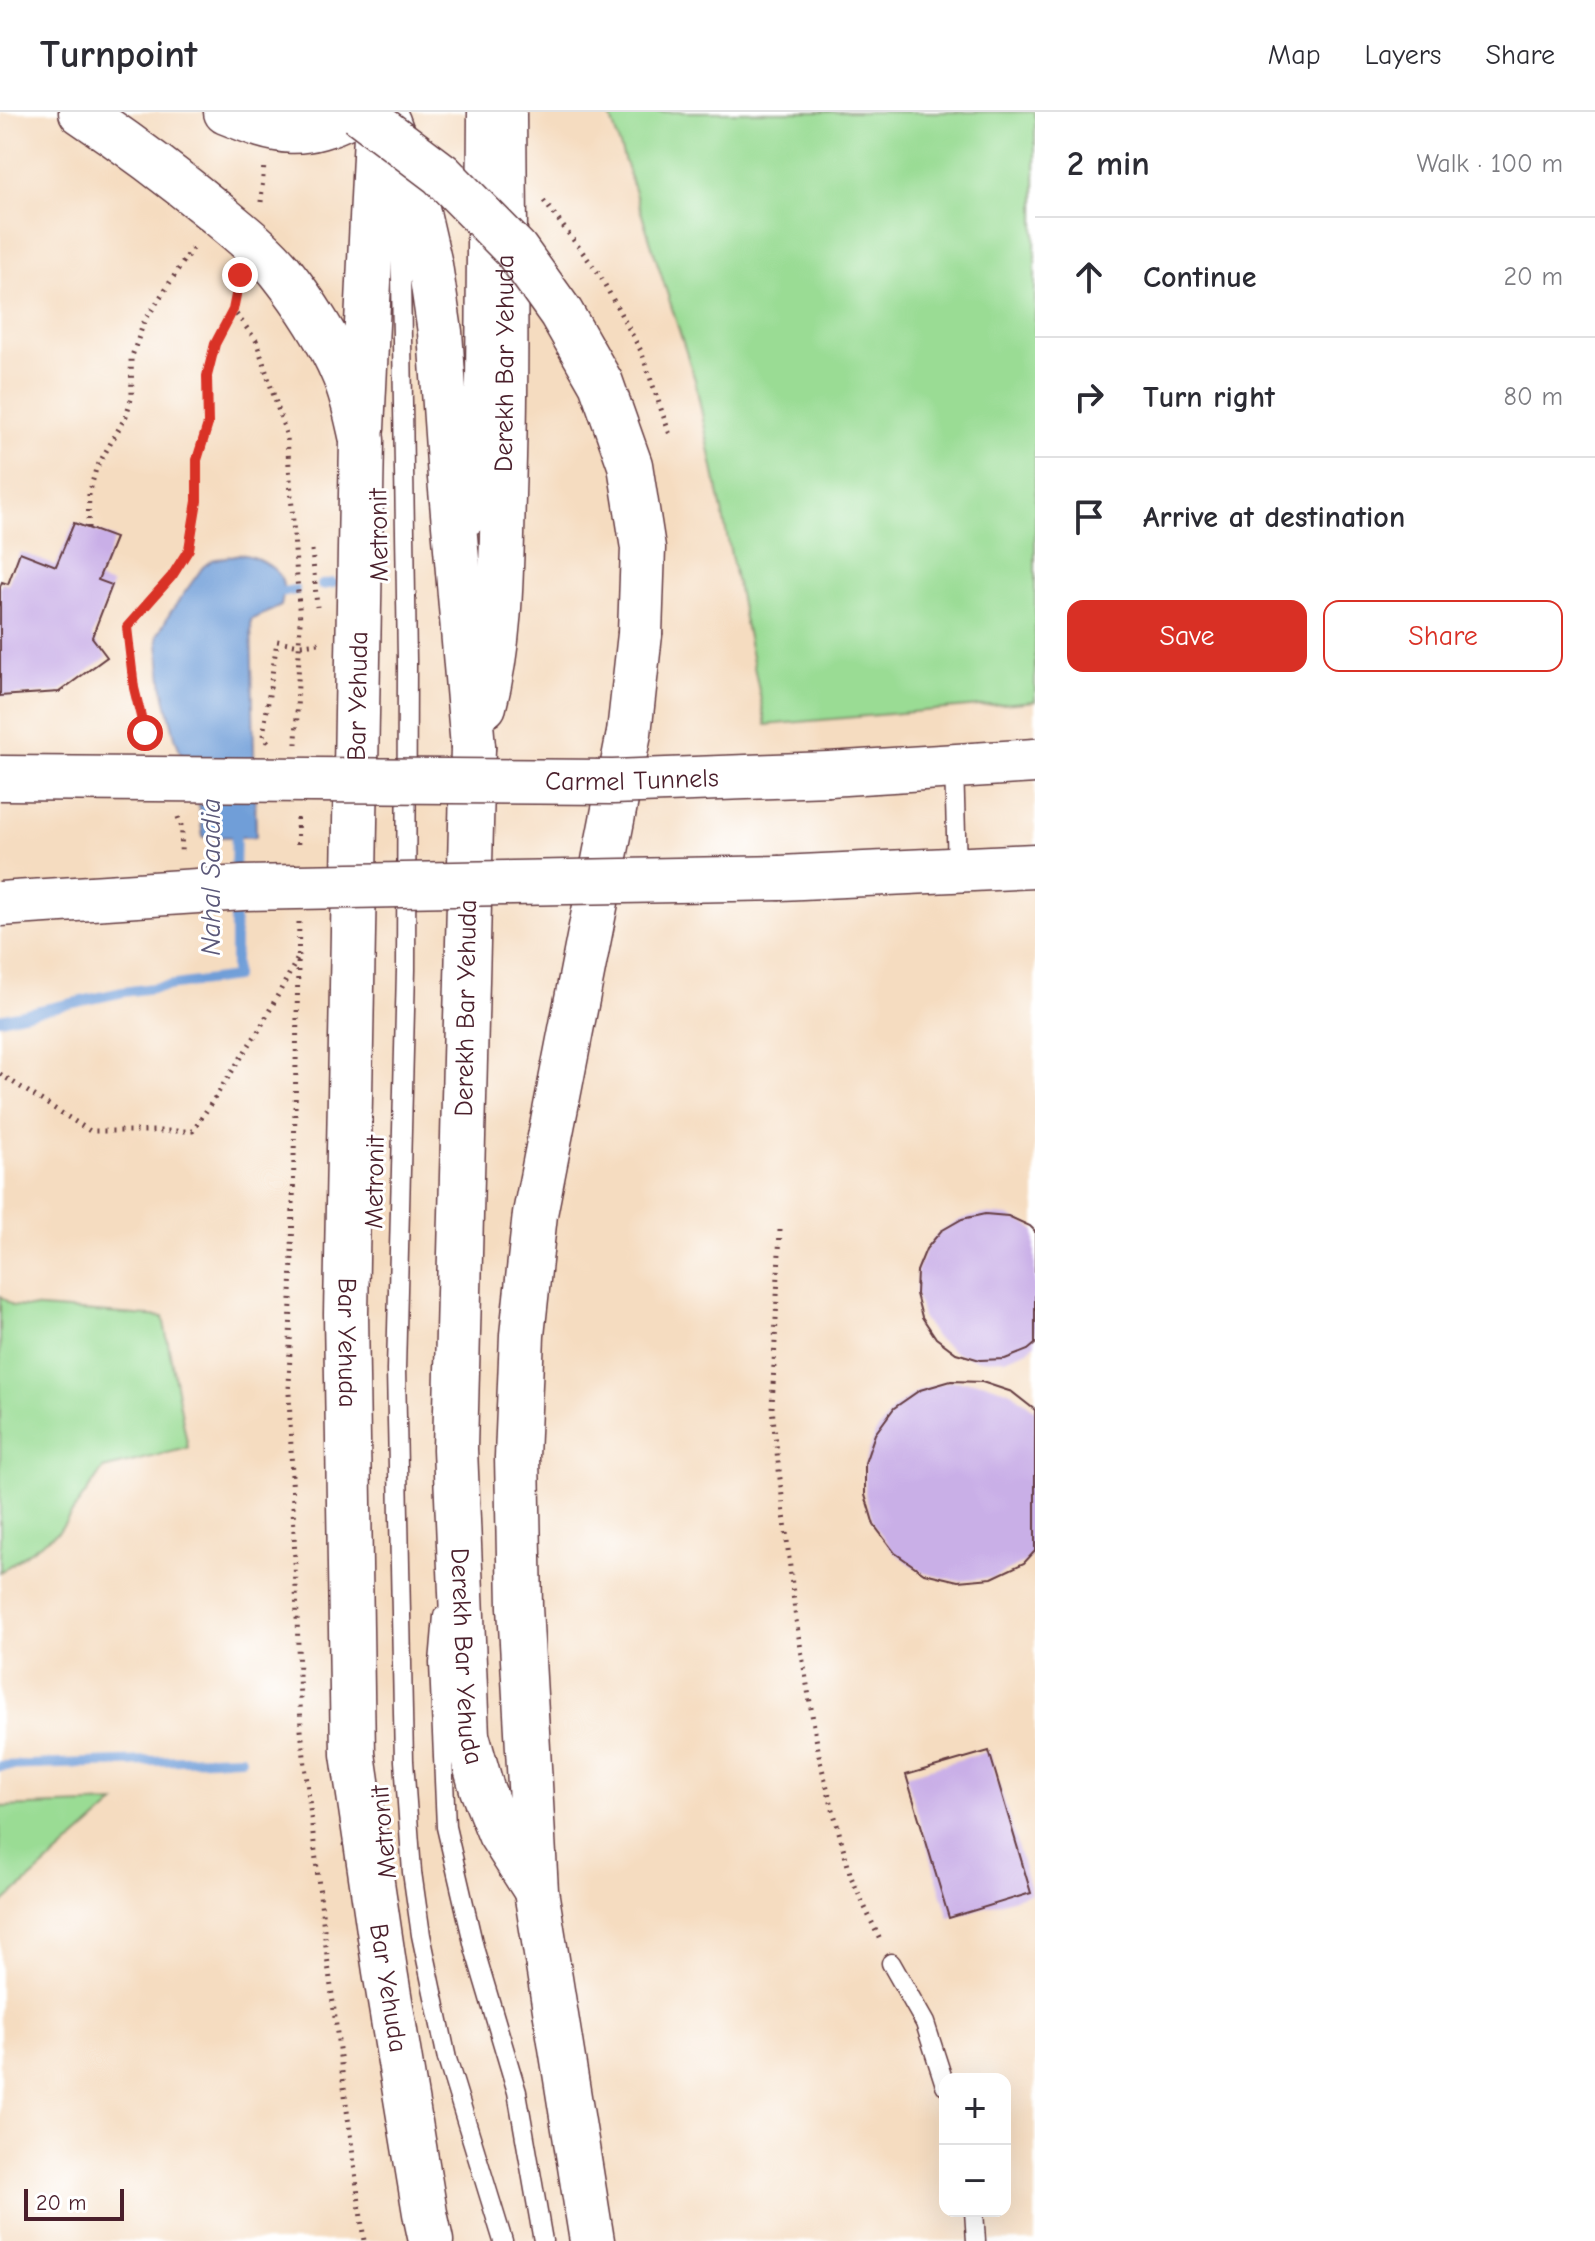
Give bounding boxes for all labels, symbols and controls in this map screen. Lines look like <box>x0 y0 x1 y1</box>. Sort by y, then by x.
text: Turnpoint <box>40 33 197 77</box>
text: Map <box>1268 39 1321 71</box>
text: Layers <box>1365 39 1441 71</box>
text: Share <box>1485 39 1555 71</box>
text: 2 min <box>1067 144 1150 184</box>
text: Walk · 100 m <box>1416 149 1563 179</box>
street label: Derekh Bar Yehuda <box>489 255 520 472</box>
icon: ahead <box>1067 255 1111 299</box>
route end <box>222 257 258 293</box>
text: Continue <box>1143 260 1257 295</box>
text: 20 m <box>1503 262 1563 292</box>
icon: right <box>1067 375 1111 419</box>
text: Turn right <box>1143 380 1275 415</box>
text: 80 m <box>1504 382 1563 412</box>
street label: Metronit <box>363 486 395 582</box>
icon: arrive <box>1067 495 1111 539</box>
text: Arrive at destination <box>1143 500 1405 535</box>
button: Save <box>1067 600 1307 672</box>
button: Share <box>1323 600 1563 672</box>
street label: Bar Yehuda <box>342 631 374 761</box>
route start <box>127 715 163 751</box>
street label: Carmel Tunnels <box>545 763 719 797</box>
water label: Nahal Saadia <box>195 798 227 956</box>
street label: Derekh Bar Yehuda <box>449 899 483 1117</box>
street label: Metronit <box>359 1133 391 1229</box>
street label: Bar Yehuda <box>331 1277 362 1408</box>
street label: Derekh Bar Yehuda <box>444 1547 489 1768</box>
street label: Metronit <box>365 1783 403 1880</box>
street label: Bar Yehuda <box>363 1922 413 2055</box>
map controls <box>939 2073 1011 2217</box>
button: + <box>939 2073 1011 2145</box>
button: − <box>939 2145 1011 2217</box>
scale bar <box>24 2185 124 2221</box>
text: 20 m <box>36 2190 86 2216</box>

